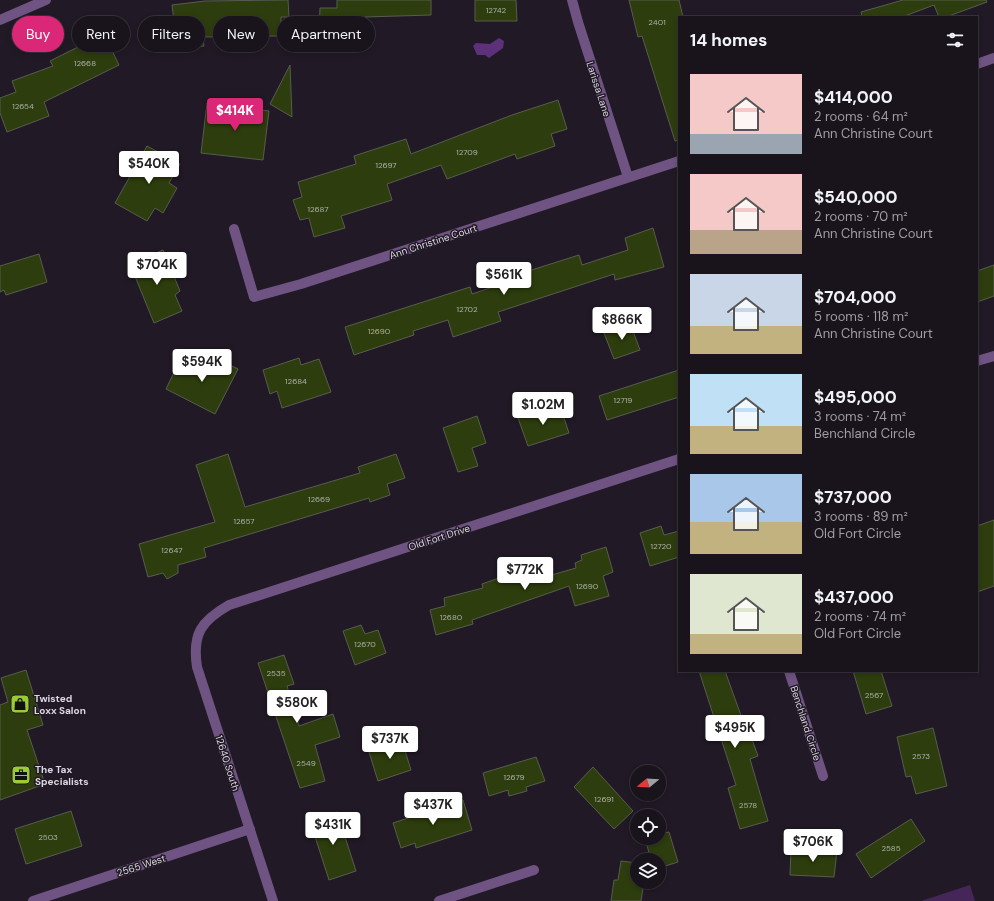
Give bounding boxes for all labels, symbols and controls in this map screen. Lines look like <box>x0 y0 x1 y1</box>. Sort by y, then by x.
house number: 12742 <box>486 5 507 15</box>
chip: Buy <box>12 16 64 52</box>
chip: Rent <box>72 16 130 52</box>
chip: Filters <box>138 16 205 52</box>
chip: New <box>213 16 269 52</box>
chip: Apartment <box>277 16 375 52</box>
house number: 2401 <box>648 17 666 27</box>
text: 14 homes <box>690 29 767 51</box>
icon: filters <box>944 29 966 51</box>
house number: 12668 <box>74 58 96 68</box>
street label: Larissa Lane <box>584 60 614 119</box>
text: $414,000 <box>814 86 893 108</box>
icon: home <box>722 90 770 138</box>
pin: $414K <box>207 98 263 132</box>
house number: 12654 <box>12 101 34 111</box>
text: $414K <box>216 102 254 119</box>
text: 2 rooms · 64 m² <box>814 108 908 125</box>
text: Ann Christine Court <box>814 125 933 142</box>
house number: 12709 <box>456 147 478 157</box>
pin: $540K <box>121 151 177 185</box>
text: $540K <box>128 155 170 172</box>
house number: 12697 <box>375 160 397 170</box>
text: $540,000 <box>814 186 897 208</box>
icon: home <box>722 190 770 238</box>
house number: 12687 <box>307 204 329 214</box>
text: 2 rooms · 70 m² <box>814 208 908 225</box>
street label: Ann Christine Court <box>388 221 479 262</box>
text: Ann Christine Court <box>814 225 933 242</box>
pin: $704K <box>129 252 185 286</box>
text: $704K <box>137 256 177 273</box>
pin: $561K <box>476 262 532 296</box>
text: $561K <box>485 266 523 283</box>
text: $704,000 <box>814 286 896 308</box>
icon: home <box>722 290 770 338</box>
house number: 12702 <box>456 304 478 314</box>
pin: $866K <box>594 307 650 341</box>
text: 5 rooms · 118 m² <box>814 308 908 325</box>
text: $866K <box>601 311 643 328</box>
text: Ann Christine Court <box>814 325 933 342</box>
house number: 12690 <box>368 326 391 336</box>
pin: $594K <box>174 349 230 383</box>
text: $594K <box>182 353 222 370</box>
house number: 12684 <box>285 376 307 386</box>
text: $495,000 <box>814 386 897 408</box>
icon: home <box>722 390 770 438</box>
pin: $1.02M <box>510 392 576 426</box>
house number: 12719 <box>614 395 632 405</box>
text: $1.02M <box>521 396 565 413</box>
text: 3 rooms · 74 m² <box>814 408 906 425</box>
text: Benchland Circle <box>814 425 915 442</box>
text: $737,000 <box>814 486 892 508</box>
icon: home <box>722 490 770 538</box>
house number: 12669 <box>308 494 330 504</box>
text: 3 rooms · 89 m² <box>814 508 908 525</box>
house number: 12657 <box>234 516 254 526</box>
street label: Old Fort Drive <box>407 521 472 554</box>
text: Old Fort Circle <box>814 525 901 542</box>
house number: 12720 <box>650 541 672 551</box>
house number: 12647 <box>161 545 183 555</box>
pin: $772K <box>497 557 553 591</box>
text: $772K <box>506 561 544 578</box>
house number: 12690 <box>576 581 599 591</box>
text: $437,000 <box>814 586 894 608</box>
icon: home <box>722 590 770 638</box>
text: 2 rooms · 74 m² <box>814 608 906 625</box>
house number: 12680 <box>440 612 463 622</box>
text: Old Fort Circle <box>814 625 901 642</box>
house number: 12670 <box>354 639 376 649</box>
house number: 2535 <box>266 668 286 678</box>
street label: Benchland Circle <box>787 684 824 763</box>
pin: $580K <box>269 690 325 724</box>
house number: 2567 <box>865 690 883 700</box>
place label: Twisted Loxx Salon <box>34 692 86 717</box>
shop icon: Twisted Loxx Salon <box>9 693 31 715</box>
text: $580K <box>276 694 318 711</box>
pin: $495K <box>707 715 763 749</box>
text: $495K <box>714 719 756 736</box>
pin: $737K <box>362 726 418 760</box>
text: $737K <box>371 730 409 747</box>
street label: 12640 South <box>212 734 243 793</box>
house number: 2573 <box>912 751 930 761</box>
house number: 2549 <box>296 758 316 768</box>
place label: The Tax Specialists <box>35 763 89 788</box>
office icon: The Tax Specialists <box>10 764 32 786</box>
north arrow <box>630 765 666 801</box>
map controls <box>630 765 666 889</box>
house number: 12679 <box>503 772 525 782</box>
pin: $437K <box>405 792 461 826</box>
house number: 12691 <box>594 794 614 804</box>
text: $437K <box>413 796 453 813</box>
house number: 2578 <box>739 800 757 810</box>
button: locate <box>630 809 666 845</box>
pin: $431K <box>305 812 361 846</box>
text: $431K <box>314 816 352 833</box>
pin: $706K <box>785 829 841 863</box>
house number: 2503 <box>38 832 58 842</box>
text: $706K <box>793 833 833 850</box>
house number: 2585 <box>881 843 901 853</box>
street label: 2565 West <box>115 852 167 879</box>
button: layers <box>630 853 666 889</box>

